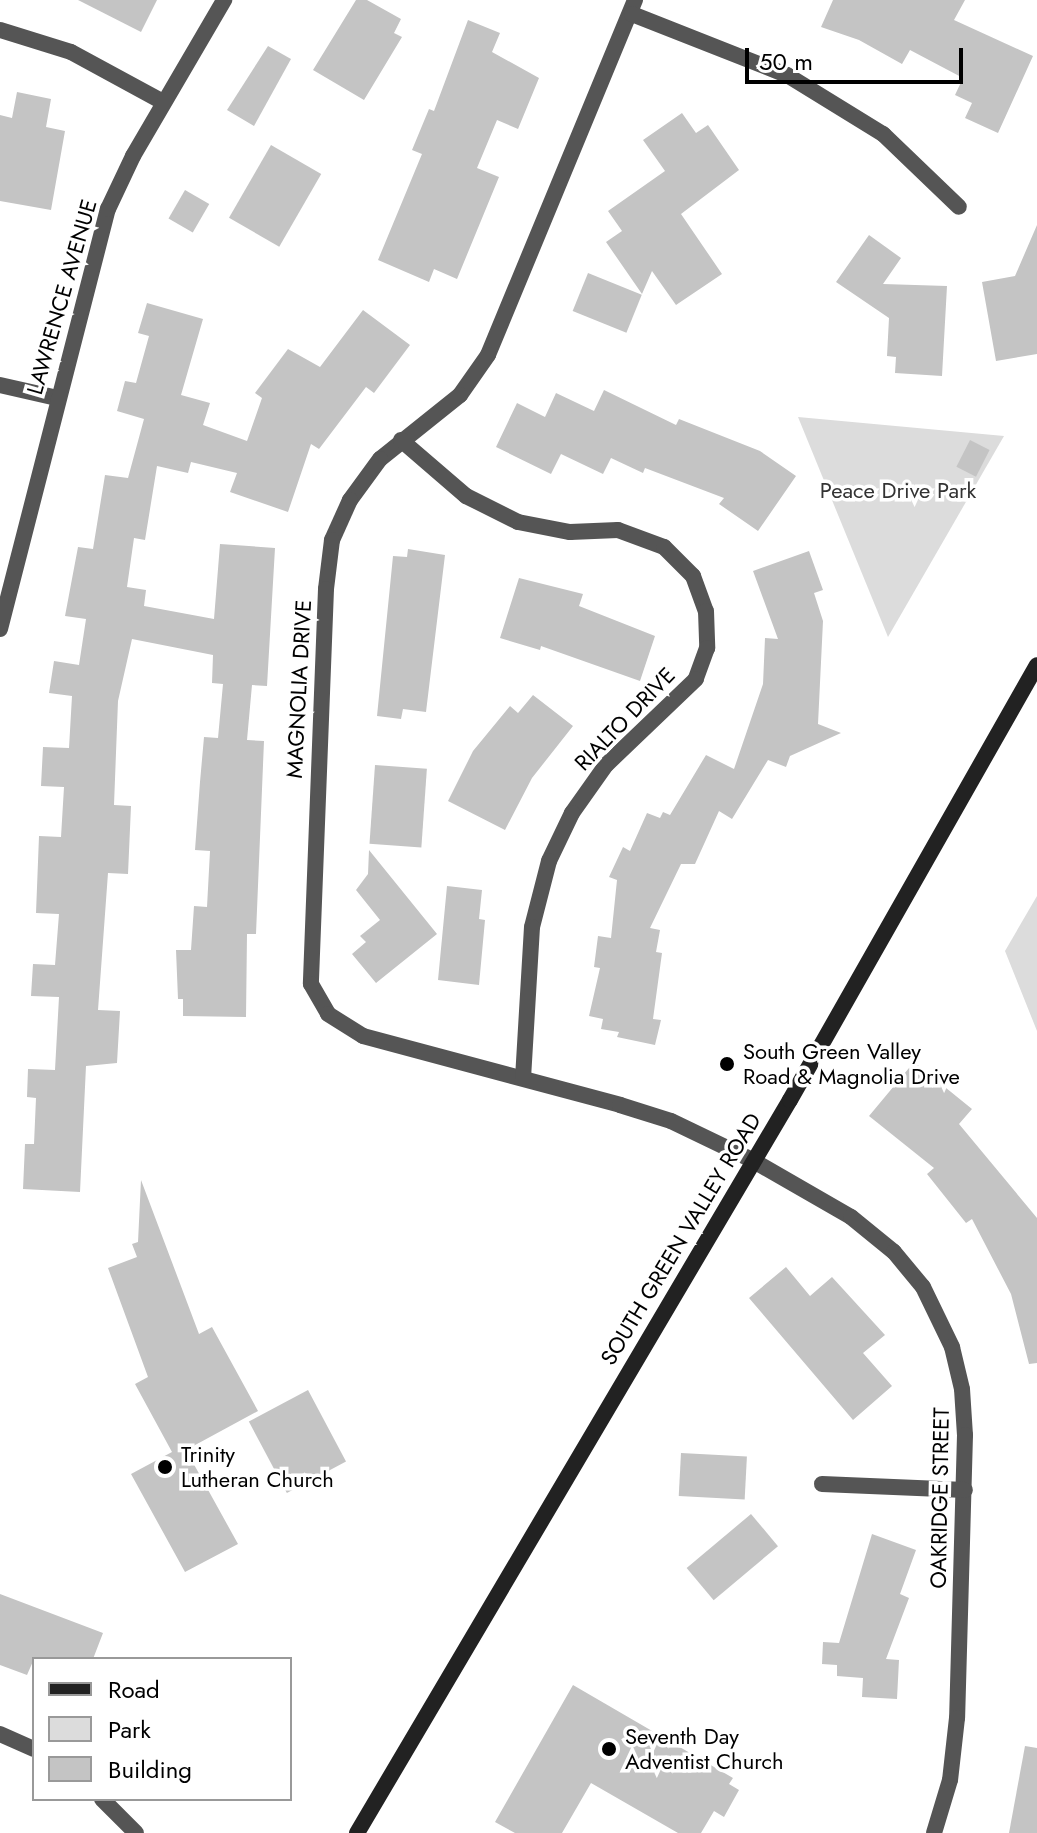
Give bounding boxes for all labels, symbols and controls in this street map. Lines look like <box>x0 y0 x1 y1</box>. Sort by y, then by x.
scale bar <box>749 32 967 82</box>
text: 50 m <box>759 44 813 79</box>
street label: LAWRENCE AVENUE <box>22 196 102 398</box>
park label: Peace Drive Park <box>820 478 976 504</box>
street label: MAGNOLIA DRIVE <box>281 599 317 779</box>
street label: RIALTO DRIVE <box>569 662 681 776</box>
place label: South Green Valley Road & Magnolia Drive <box>743 1038 960 1090</box>
marker: South Green Valley Road & Magnolia Drive <box>718 1055 736 1073</box>
street label: SOUTH GREEN VALLEY ROAD <box>595 1108 767 1370</box>
street label: OAKRIDGE STREET <box>925 1407 955 1589</box>
place label: Trinity Lutheran Church <box>181 1441 334 1492</box>
marker: Trinity Lutheran Church <box>156 1458 174 1476</box>
legend <box>32 1657 292 1801</box>
text: Road <box>108 1672 160 1707</box>
text: Park <box>108 1712 151 1747</box>
place label: Seventh Day Adventist Church <box>625 1723 783 1774</box>
marker: Seventh Day Adventist Church <box>600 1740 618 1758</box>
text: Building <box>108 1752 192 1787</box>

